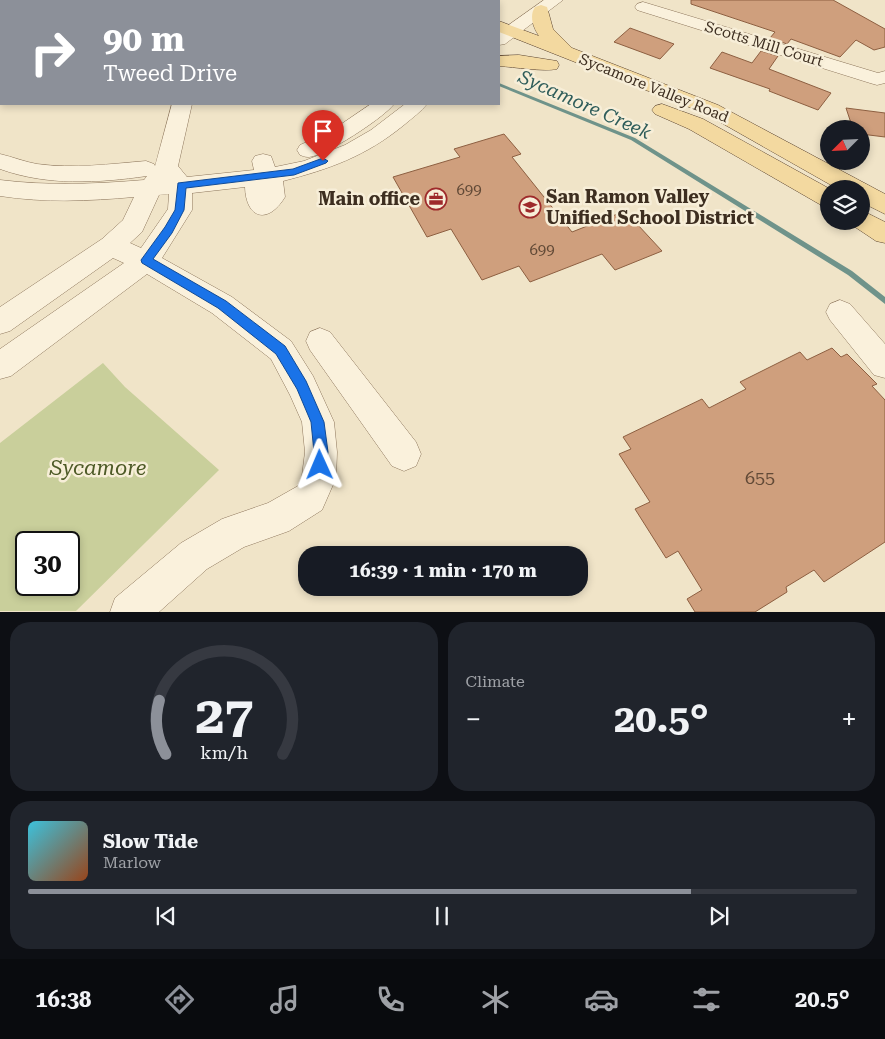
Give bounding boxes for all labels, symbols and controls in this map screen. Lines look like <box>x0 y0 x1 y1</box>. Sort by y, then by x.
street label: Scotts Mill Court <box>703 17 826 71</box>
text: 90 m <box>103 19 185 60</box>
icon: right <box>20 20 85 85</box>
street label: Sycamore Valley Road <box>577 50 732 126</box>
text: Tweed Drive <box>103 61 237 86</box>
water label: Sycamore Creek <box>514 65 655 144</box>
pin <box>302 110 344 161</box>
icon: arrive <box>309 117 337 145</box>
north arrow <box>820 120 870 170</box>
map controls <box>820 120 870 230</box>
button: layers <box>820 180 870 230</box>
house number: 699 <box>456 181 482 199</box>
place label: San Ramon Valley Unified School District <box>546 186 754 228</box>
office icon: Main office <box>424 187 448 211</box>
place label: Main office <box>318 188 420 209</box>
school or university icon: San Ramon Valley Unified School District <box>518 195 542 219</box>
house number: 699 <box>529 241 555 259</box>
position arrow <box>293 438 345 490</box>
park label: Sycamore <box>49 456 146 480</box>
house number: 655 <box>745 467 775 488</box>
speed limit sign: 30 <box>15 531 80 596</box>
text: 16:39 · 1 min · 170 m <box>349 559 537 582</box>
text: Climate <box>466 672 525 691</box>
text: 27 <box>195 685 253 746</box>
text: 20.5° <box>614 697 709 741</box>
text: − <box>466 703 481 736</box>
text: + <box>841 703 857 736</box>
text: km/h <box>200 742 248 763</box>
text: Slow Tide <box>103 830 198 853</box>
text: Marlow <box>103 853 161 872</box>
icon: previous <box>152 902 180 930</box>
icon: pause <box>428 902 456 930</box>
icon: next <box>705 902 733 930</box>
icon: directions <box>162 982 197 1017</box>
icon: music <box>267 982 302 1017</box>
icon: phone <box>373 982 408 1017</box>
icon: climate <box>478 982 513 1017</box>
icon: car <box>584 982 619 1017</box>
icon: filters <box>689 982 724 1017</box>
text: 16:38 <box>35 987 91 1012</box>
text: 20.5° <box>795 987 850 1012</box>

